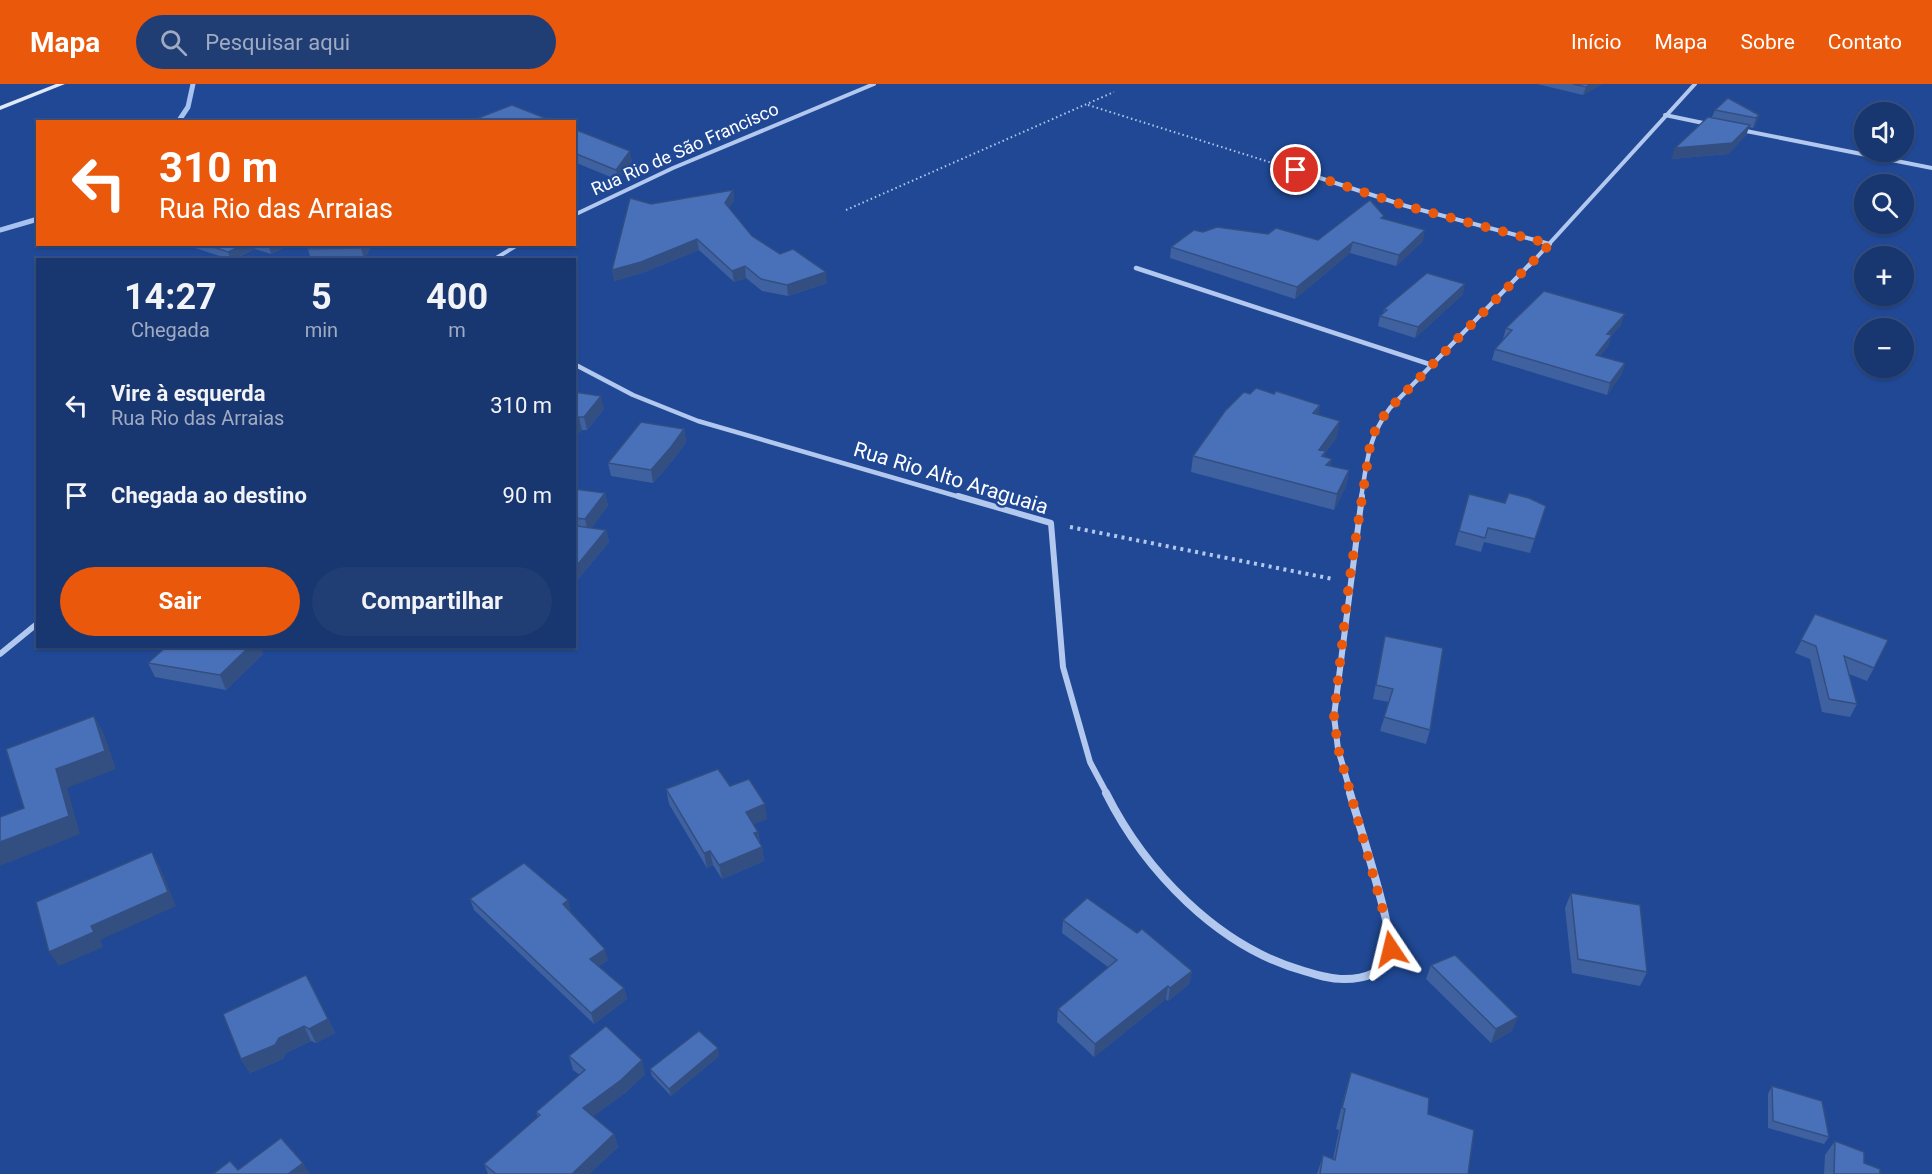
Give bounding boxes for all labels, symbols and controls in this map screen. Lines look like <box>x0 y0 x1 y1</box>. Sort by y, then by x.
search box <box>136 15 556 69</box>
text: Mapa <box>30 26 100 59</box>
icon: search <box>157 26 190 59</box>
text: Pesquisar aqui <box>205 30 350 55</box>
text: Início <box>1571 30 1622 54</box>
text: Mapa <box>1655 30 1708 54</box>
text: Sobre <box>1741 30 1795 54</box>
text: Contato <box>1828 30 1902 54</box>
street label: Rua Rio de São Francisco <box>588 98 782 199</box>
map controls <box>1854 102 1914 378</box>
button: sound <box>1854 102 1914 162</box>
text: 310 m <box>159 143 278 192</box>
icon: left <box>60 144 138 222</box>
pin <box>1270 144 1321 195</box>
icon: arrive <box>1279 153 1312 186</box>
button: search <box>1854 174 1914 234</box>
text: Rua Rio das Arraias <box>159 193 393 225</box>
button: + <box>1854 246 1914 306</box>
text: 14:27 <box>124 276 217 318</box>
text: 5 <box>311 276 332 318</box>
text: 400 <box>426 276 488 318</box>
text: Chegada <box>131 318 210 342</box>
text: min <box>305 318 338 342</box>
text: m <box>448 318 466 342</box>
button: − <box>1854 318 1914 378</box>
text: Vire à esquerda <box>111 381 265 406</box>
icon: left <box>60 389 93 422</box>
text: 310 m <box>490 393 552 418</box>
text: Rua Rio das Arraias <box>111 406 284 430</box>
street label: Rua Rio Alto Araguaia <box>851 437 1051 519</box>
icon: arrive <box>60 479 93 512</box>
text: Chegada ao destino <box>111 483 307 508</box>
text: 90 m <box>503 483 552 508</box>
button: Sair <box>60 567 300 636</box>
button: Compartilhar <box>312 567 552 636</box>
position arrow <box>1359 917 1423 981</box>

